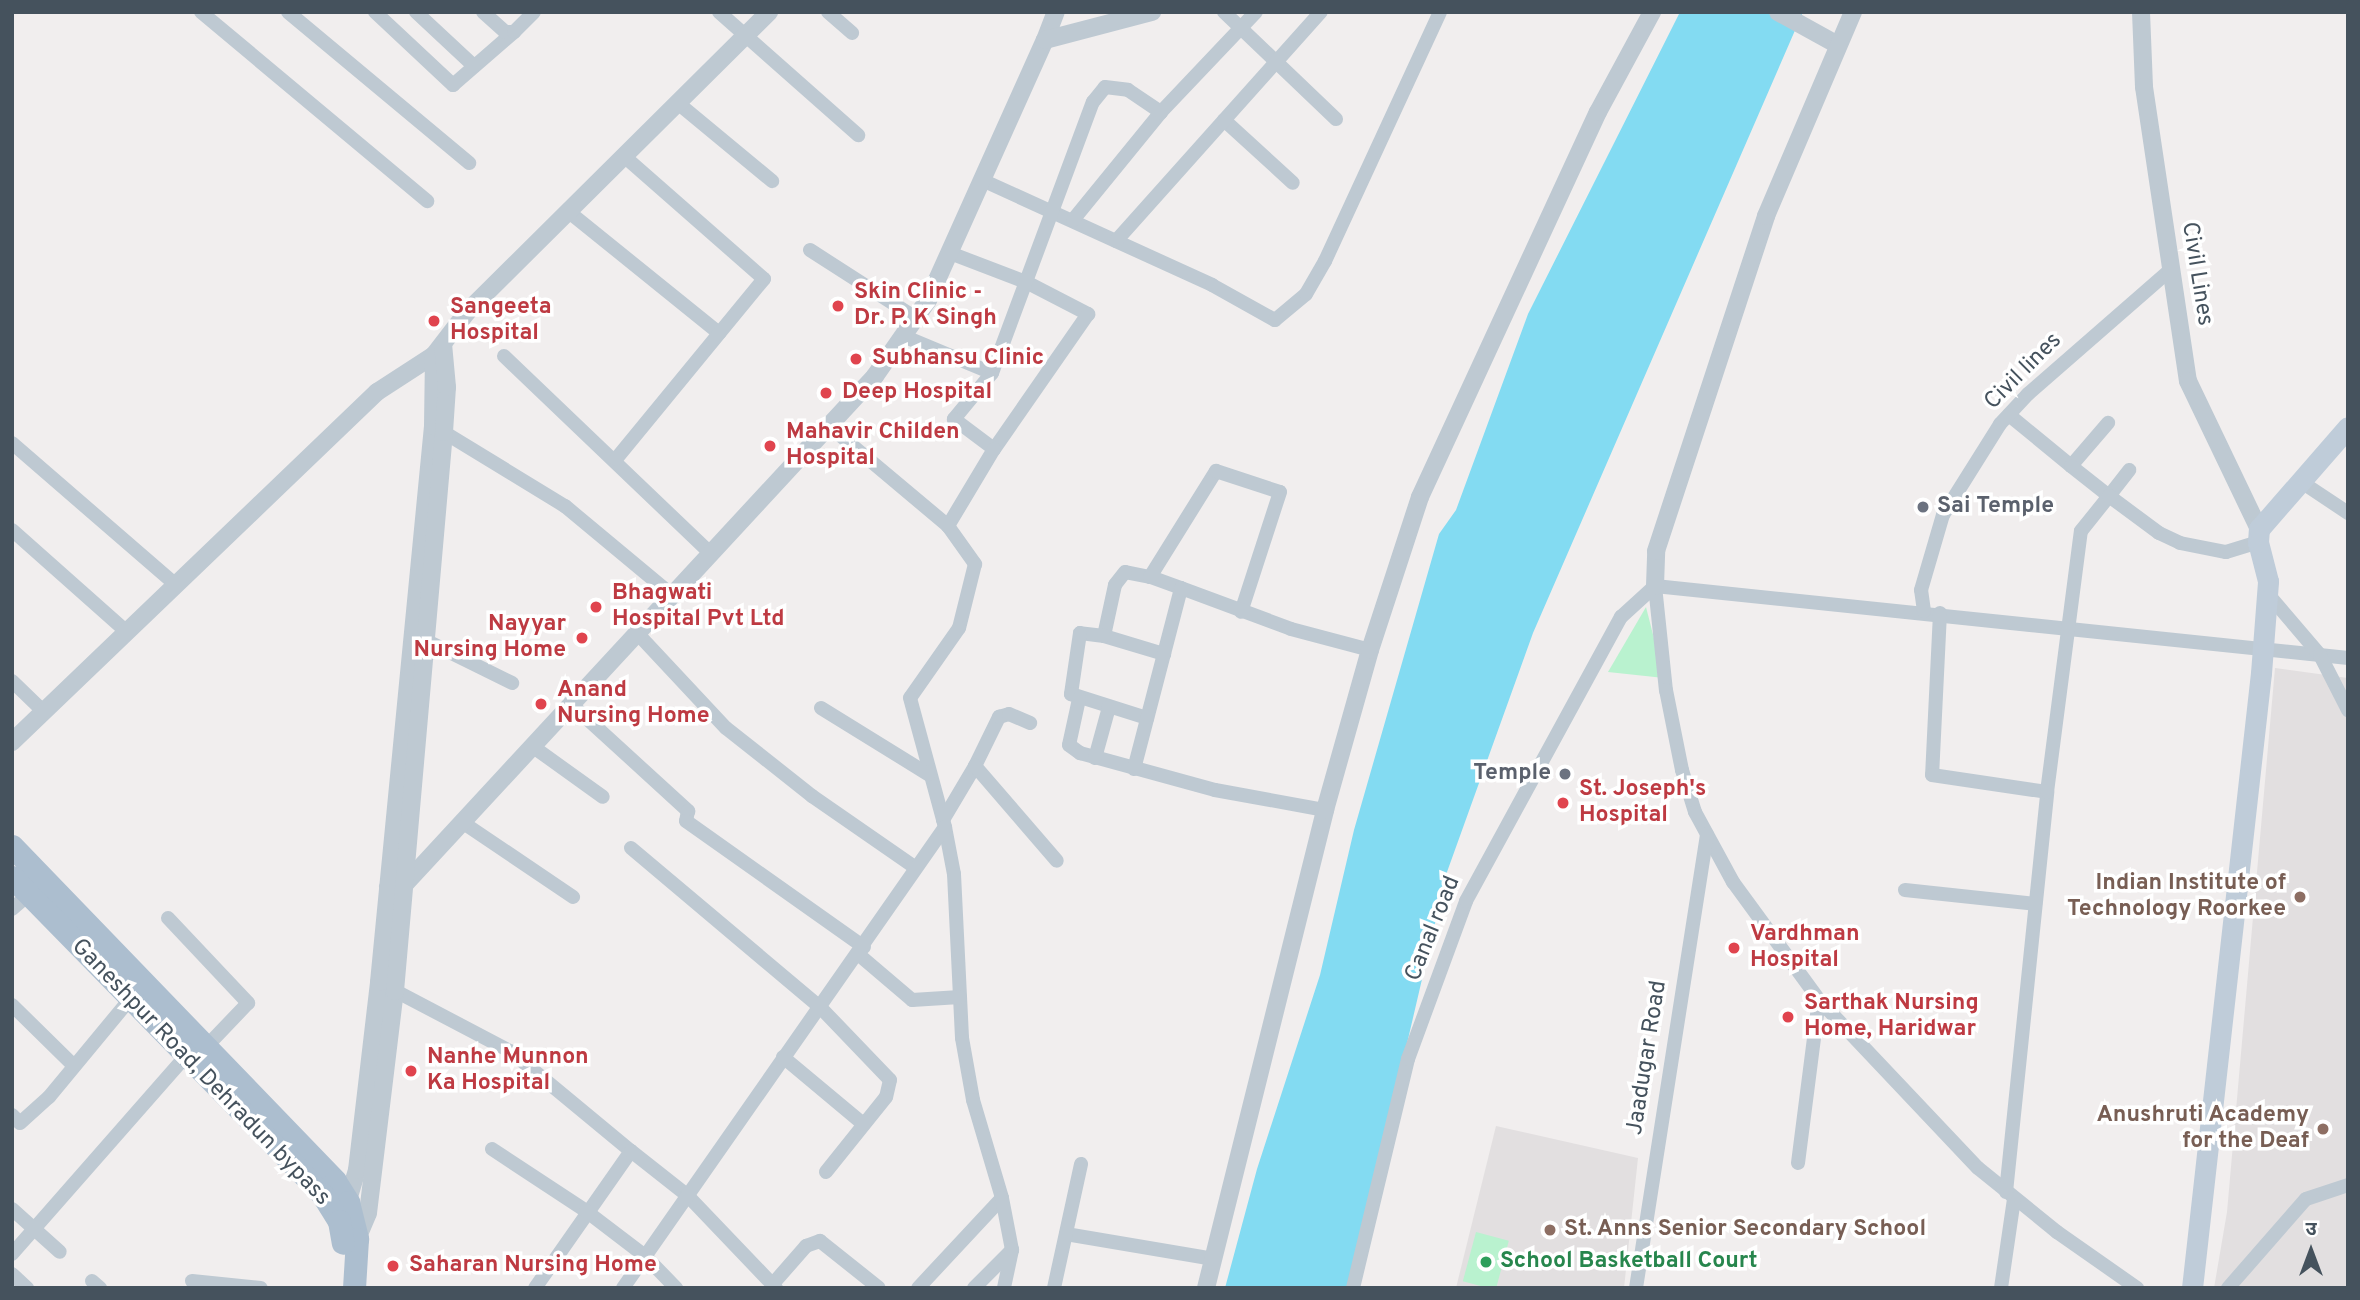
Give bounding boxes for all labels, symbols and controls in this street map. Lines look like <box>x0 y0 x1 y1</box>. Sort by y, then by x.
street label: Civil Lines <box>2174 220 2218 328</box>
place label: Skin Clinic - Dr. P. K Singh <box>854 279 997 333</box>
place label: Sangeeta Hospital <box>450 294 551 348</box>
marker: Skin Clinic - Dr. P. K Singh <box>828 296 848 316</box>
marker: Sangeeta Hospital <box>424 311 444 331</box>
street label: Civil lines <box>1980 328 2068 416</box>
place label: Subhansu Clinic <box>872 345 1044 373</box>
marker: Subhansu Clinic <box>846 349 866 369</box>
place label: Deep Hospital <box>842 379 992 407</box>
marker: Deep Hospital <box>816 383 836 403</box>
place label: Mahavir Childen Hospital <box>786 419 960 473</box>
marker: Mahavir Childen Hospital <box>760 436 780 456</box>
place label: Sai Temple <box>1937 493 2054 521</box>
marker: Sai Temple <box>1915 499 1931 515</box>
place label: Bhagwati Hospital Pvt Ltd <box>612 580 785 634</box>
marker: Bhagwati Hospital Pvt Ltd <box>586 597 606 617</box>
place label: Nayyar Nursing Home <box>413 611 566 665</box>
marker: Nayyar Nursing Home <box>572 628 592 648</box>
place label: Anand Nursing Home <box>557 677 710 731</box>
marker: Anand Nursing Home <box>531 694 551 714</box>
place label: Temple <box>1473 760 1551 788</box>
marker: Temple <box>1557 766 1573 782</box>
place label: St. Joseph's Hospital <box>1579 776 1706 830</box>
marker: St. Joseph's Hospital <box>1553 793 1573 813</box>
place label: Indian Institute of Technology Roorkee <box>2067 870 2286 924</box>
street label: Canal road <box>1400 872 1468 986</box>
marker: Indian Institute of Technology Roorkee <box>2292 889 2308 905</box>
place label: Vardhman Hospital <box>1750 921 1860 975</box>
street label: Ganeshpur Road, Dehradun bypass <box>65 934 335 1212</box>
marker: Vardhman Hospital <box>1724 938 1744 958</box>
street label: Jaadugar Road <box>1622 979 1674 1137</box>
place label: Sarthak Nursing Home, Haridwar <box>1804 990 1979 1044</box>
marker: Sarthak Nursing Home, Haridwar <box>1778 1007 1798 1027</box>
place label: Nanhe Munnon Ka Hospital <box>427 1044 589 1098</box>
marker: Nanhe Munnon Ka Hospital <box>401 1061 421 1081</box>
place label: Anushruti Academy for the Deaf <box>2095 1102 2309 1156</box>
marker: Anushruti Academy for the Deaf <box>2315 1121 2331 1137</box>
place label: St. Anns Senior Secondary School <box>1564 1216 1927 1244</box>
north arrow <box>2276 1216 2346 1286</box>
text: उ <box>2305 1218 2317 1242</box>
marker: St. Anns Senior Secondary School <box>1542 1222 1558 1238</box>
place label: School Basketball Court <box>1500 1248 1758 1276</box>
place label: Saharan Nursing Home <box>409 1252 657 1280</box>
marker: School Basketball Court <box>1478 1254 1494 1270</box>
marker: Saharan Nursing Home <box>383 1256 403 1276</box>

